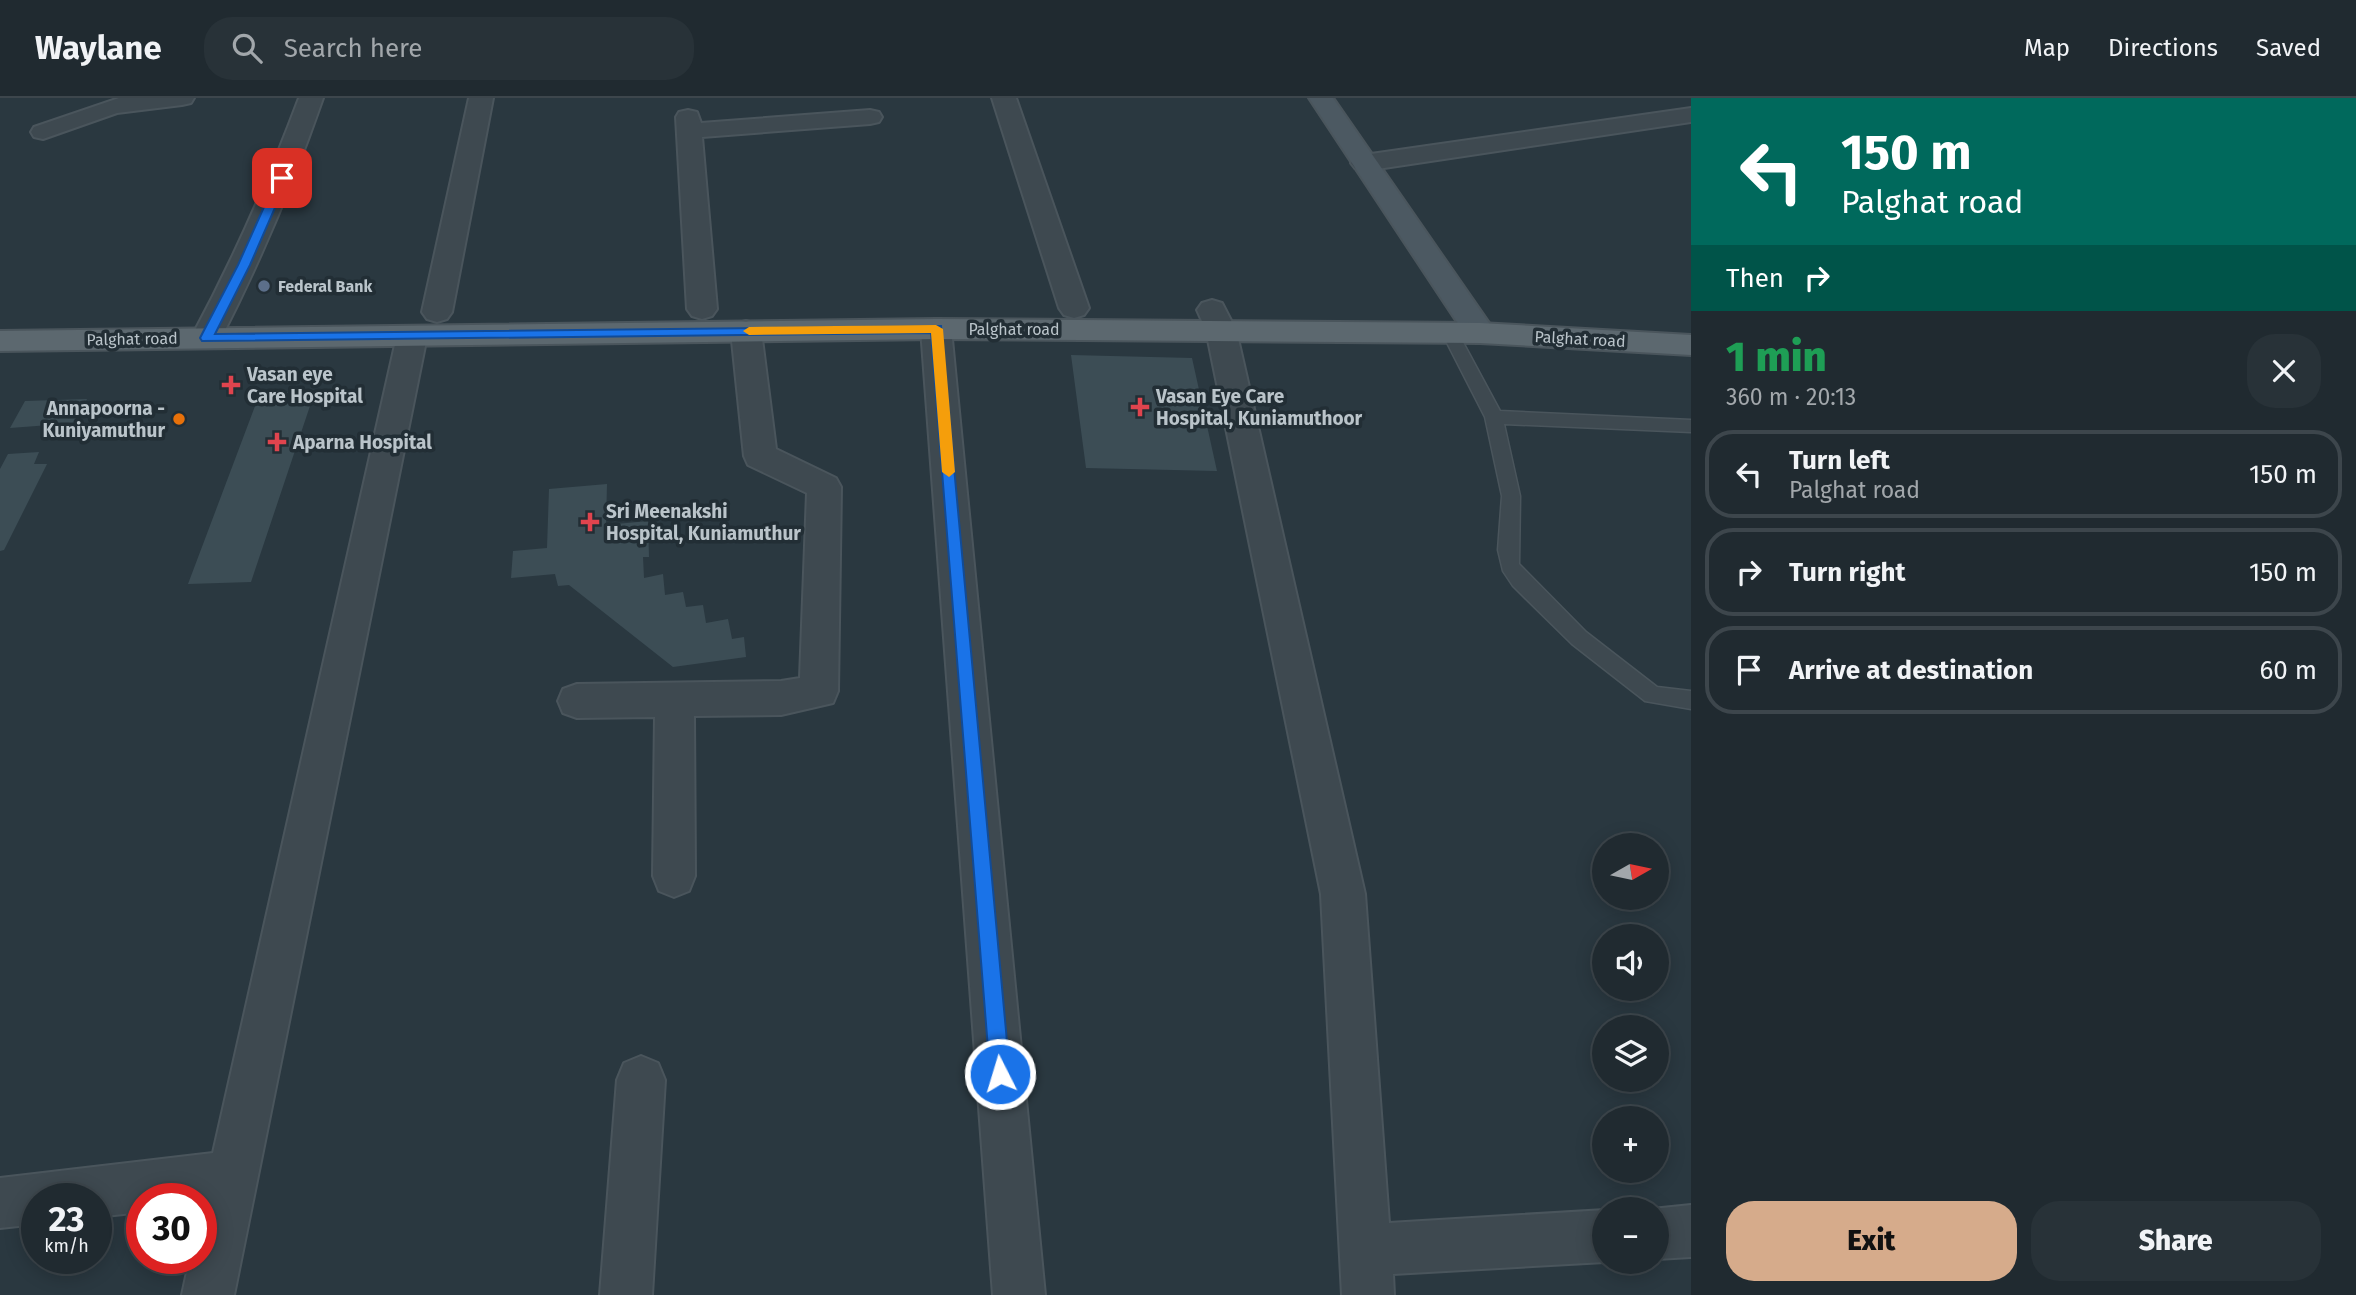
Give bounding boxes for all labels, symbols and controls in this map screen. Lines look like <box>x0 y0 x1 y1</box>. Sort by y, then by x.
search box <box>204 17 694 80</box>
text: Waylane <box>35 28 162 68</box>
icon: search <box>228 29 266 67</box>
text: Search here <box>284 33 423 64</box>
text: Map <box>2024 34 2070 62</box>
text: Directions <box>2108 34 2218 62</box>
text: Saved <box>2256 34 2321 62</box>
text: 150 m <box>1841 123 1972 182</box>
icon: left <box>1726 126 1817 217</box>
pin <box>252 148 312 208</box>
icon: arrive <box>263 159 301 197</box>
text: Palghat road <box>1841 183 2023 221</box>
icon: right <box>1798 259 1836 297</box>
text: Then <box>1726 263 1784 294</box>
place label: Federal Bank <box>278 277 372 296</box>
marker: Federal Bank <box>256 278 272 294</box>
street label: Palghat road <box>968 320 1060 339</box>
street label: Palghat road <box>1534 327 1626 351</box>
street label: Palghat road <box>86 329 178 349</box>
text: 1 min <box>1726 332 1827 382</box>
button: close <box>2247 334 2321 408</box>
place label: Vasan eye Care Hospital <box>246 363 363 408</box>
marker: Vasan eye Care Hospital <box>221 375 241 395</box>
text: 360 m · 20:13 <box>1726 383 1856 411</box>
place label: Vasan Eye Care Hospital, Kuniamuthoor <box>1155 385 1363 430</box>
place label: Annapoorna - Kuniyamuthur <box>42 397 165 442</box>
marker: Vasan Eye Care Hospital, Kuniamuthoor <box>1130 397 1150 417</box>
marker: Annapoorna - Kuniyamuthur <box>171 411 187 427</box>
place label: Aparna Hospital <box>292 431 432 454</box>
marker: Aparna Hospital <box>267 432 287 452</box>
text: Turn left <box>1789 445 1890 476</box>
icon: left <box>1730 455 1768 493</box>
text: 150 m <box>2249 459 2317 490</box>
text: Palghat road <box>1789 476 1920 504</box>
place label: Sri Meenakshi Hospital, Kuniamuthur <box>606 500 801 545</box>
marker: Sri Meenakshi Hospital, Kuniamuthur <box>580 512 600 532</box>
icon: right <box>1730 553 1768 591</box>
text: Turn right <box>1789 557 1906 588</box>
text: 150 m <box>2249 557 2317 588</box>
icon: arrive <box>1730 651 1768 689</box>
text: Arrive at destination <box>1789 655 2033 686</box>
text: 60 m <box>2259 655 2317 686</box>
north arrow <box>1592 833 1670 910</box>
map controls <box>1592 833 1669 1274</box>
button: sound <box>1592 924 1669 1001</box>
button: layers <box>1592 1015 1669 1092</box>
position arrow <box>963 1037 1037 1111</box>
button: + <box>1592 1106 1669 1183</box>
speed limit sign: 30 <box>126 1183 217 1274</box>
button: − <box>1592 1197 1669 1274</box>
text: 23 <box>48 1198 85 1240</box>
button: Exit <box>1726 1201 2017 1281</box>
button: Share <box>2031 1201 2321 1281</box>
text: km/h <box>44 1235 89 1257</box>

